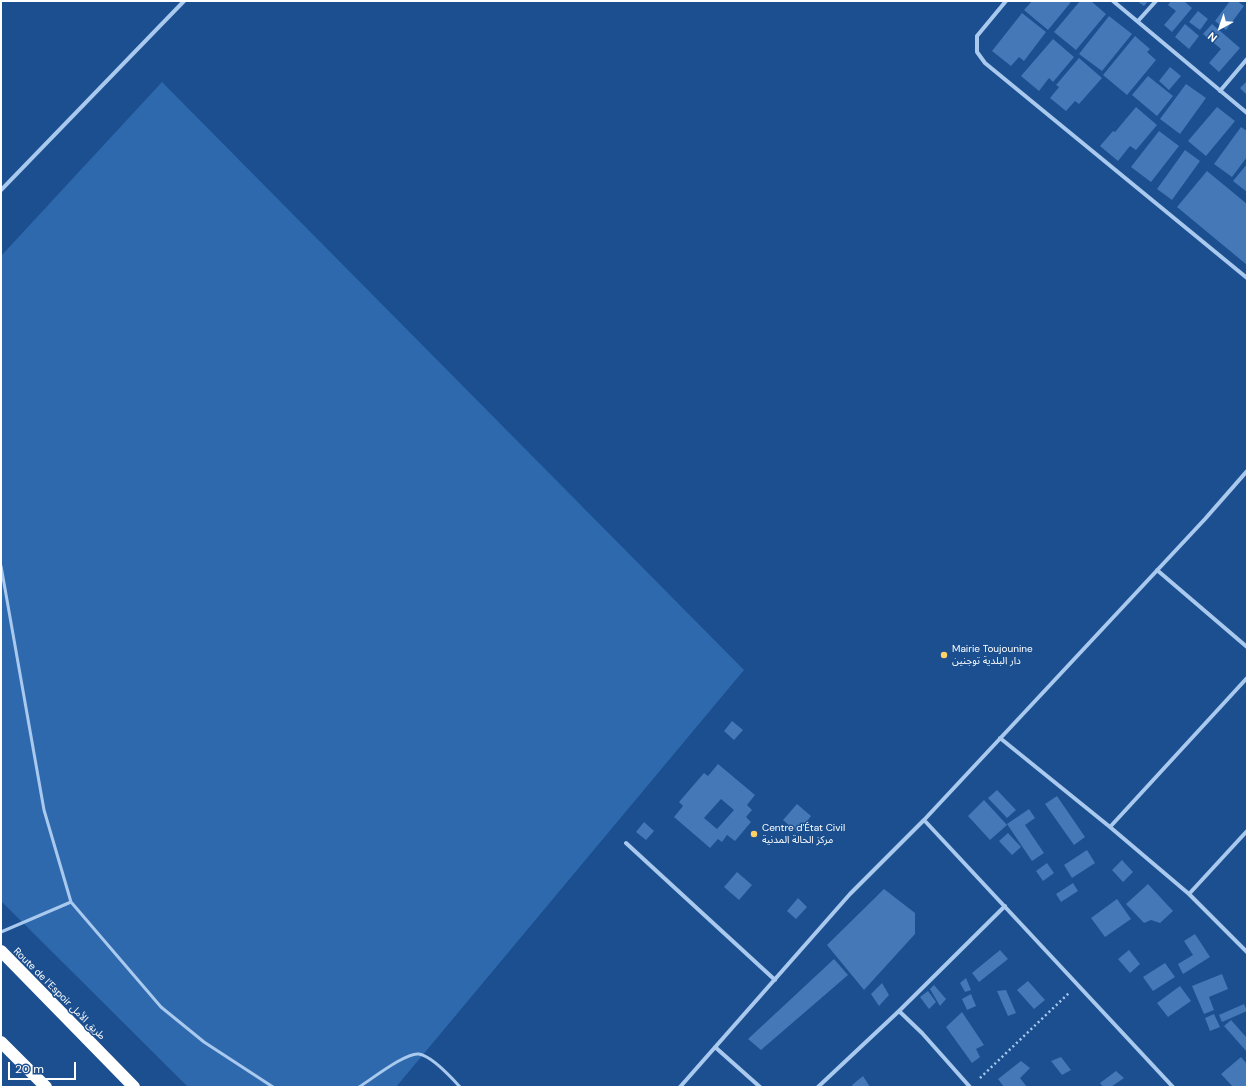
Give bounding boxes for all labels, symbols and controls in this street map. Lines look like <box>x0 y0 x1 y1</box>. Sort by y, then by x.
north arrow <box>1200 8 1240 48</box>
text: N <box>1205 29 1220 45</box>
place label: Mairie Toujounine دار البلدية توجنين <box>952 643 1033 666</box>
marker: Mairie Toujounine دار البلدية توجنين <box>939 650 949 660</box>
place label: Centre d'État Civil مركز الحالة المدنية <box>762 822 845 846</box>
marker: Centre d'État Civil مركز الحالة المدنية <box>749 829 759 839</box>
street label: Route de l’Espoir طريق الأمل <box>11 946 107 1042</box>
scale bar <box>10 1054 78 1080</box>
text: 20 m <box>15 1061 44 1077</box>

